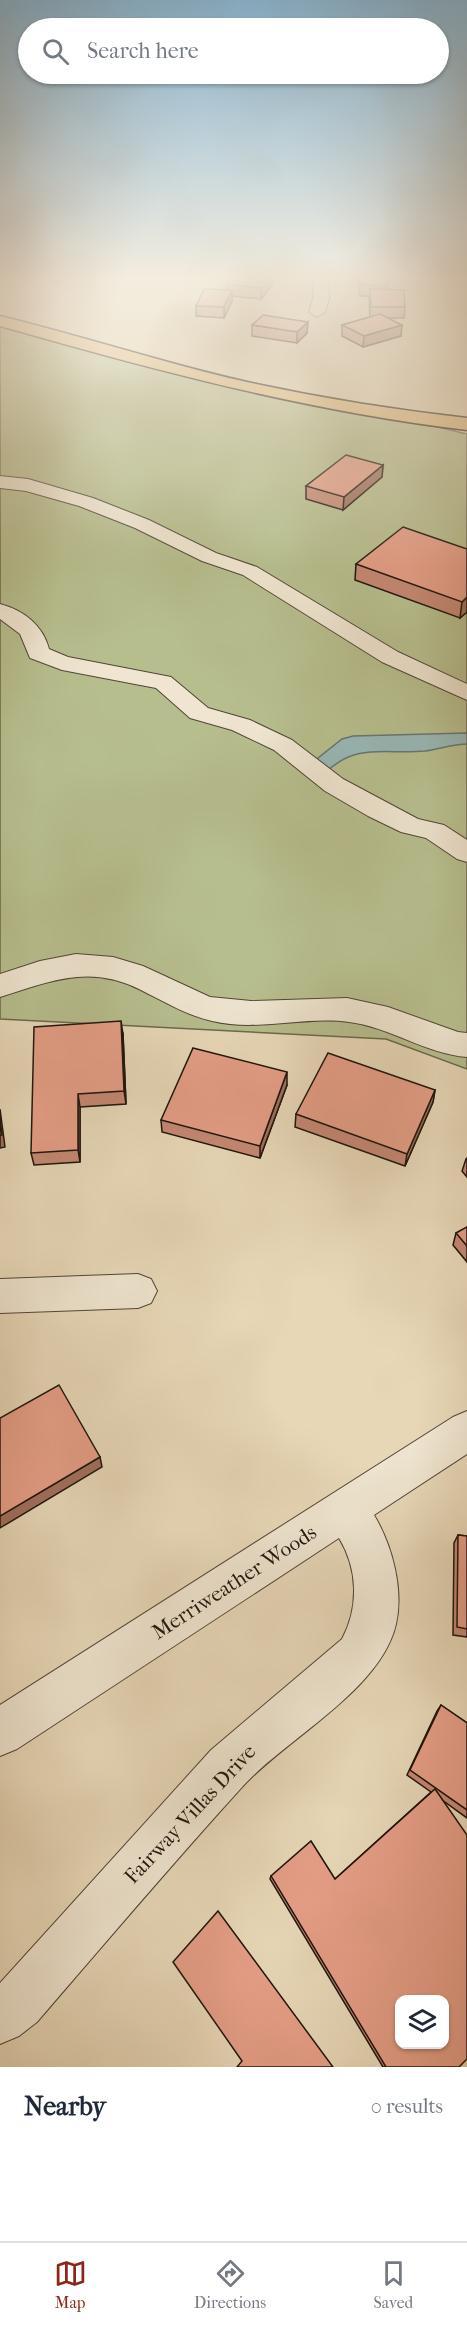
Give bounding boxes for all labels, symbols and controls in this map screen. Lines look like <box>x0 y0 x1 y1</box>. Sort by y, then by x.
search box <box>18 18 449 84</box>
icon: search <box>39 35 72 68</box>
text: Search here <box>87 38 199 64</box>
street label: Merriweather Woods <box>147 1520 321 1644</box>
street label: Fairway Villas Drive <box>119 1740 261 1888</box>
map controls <box>395 1995 449 2049</box>
button: layers <box>395 1995 449 2049</box>
text: Nearby <box>24 2091 106 2122</box>
text: 0 results <box>371 2095 443 2118</box>
tab: Map <box>54 2257 87 2312</box>
tab: Directions <box>194 2257 266 2312</box>
tab: Saved <box>374 2257 413 2312</box>

